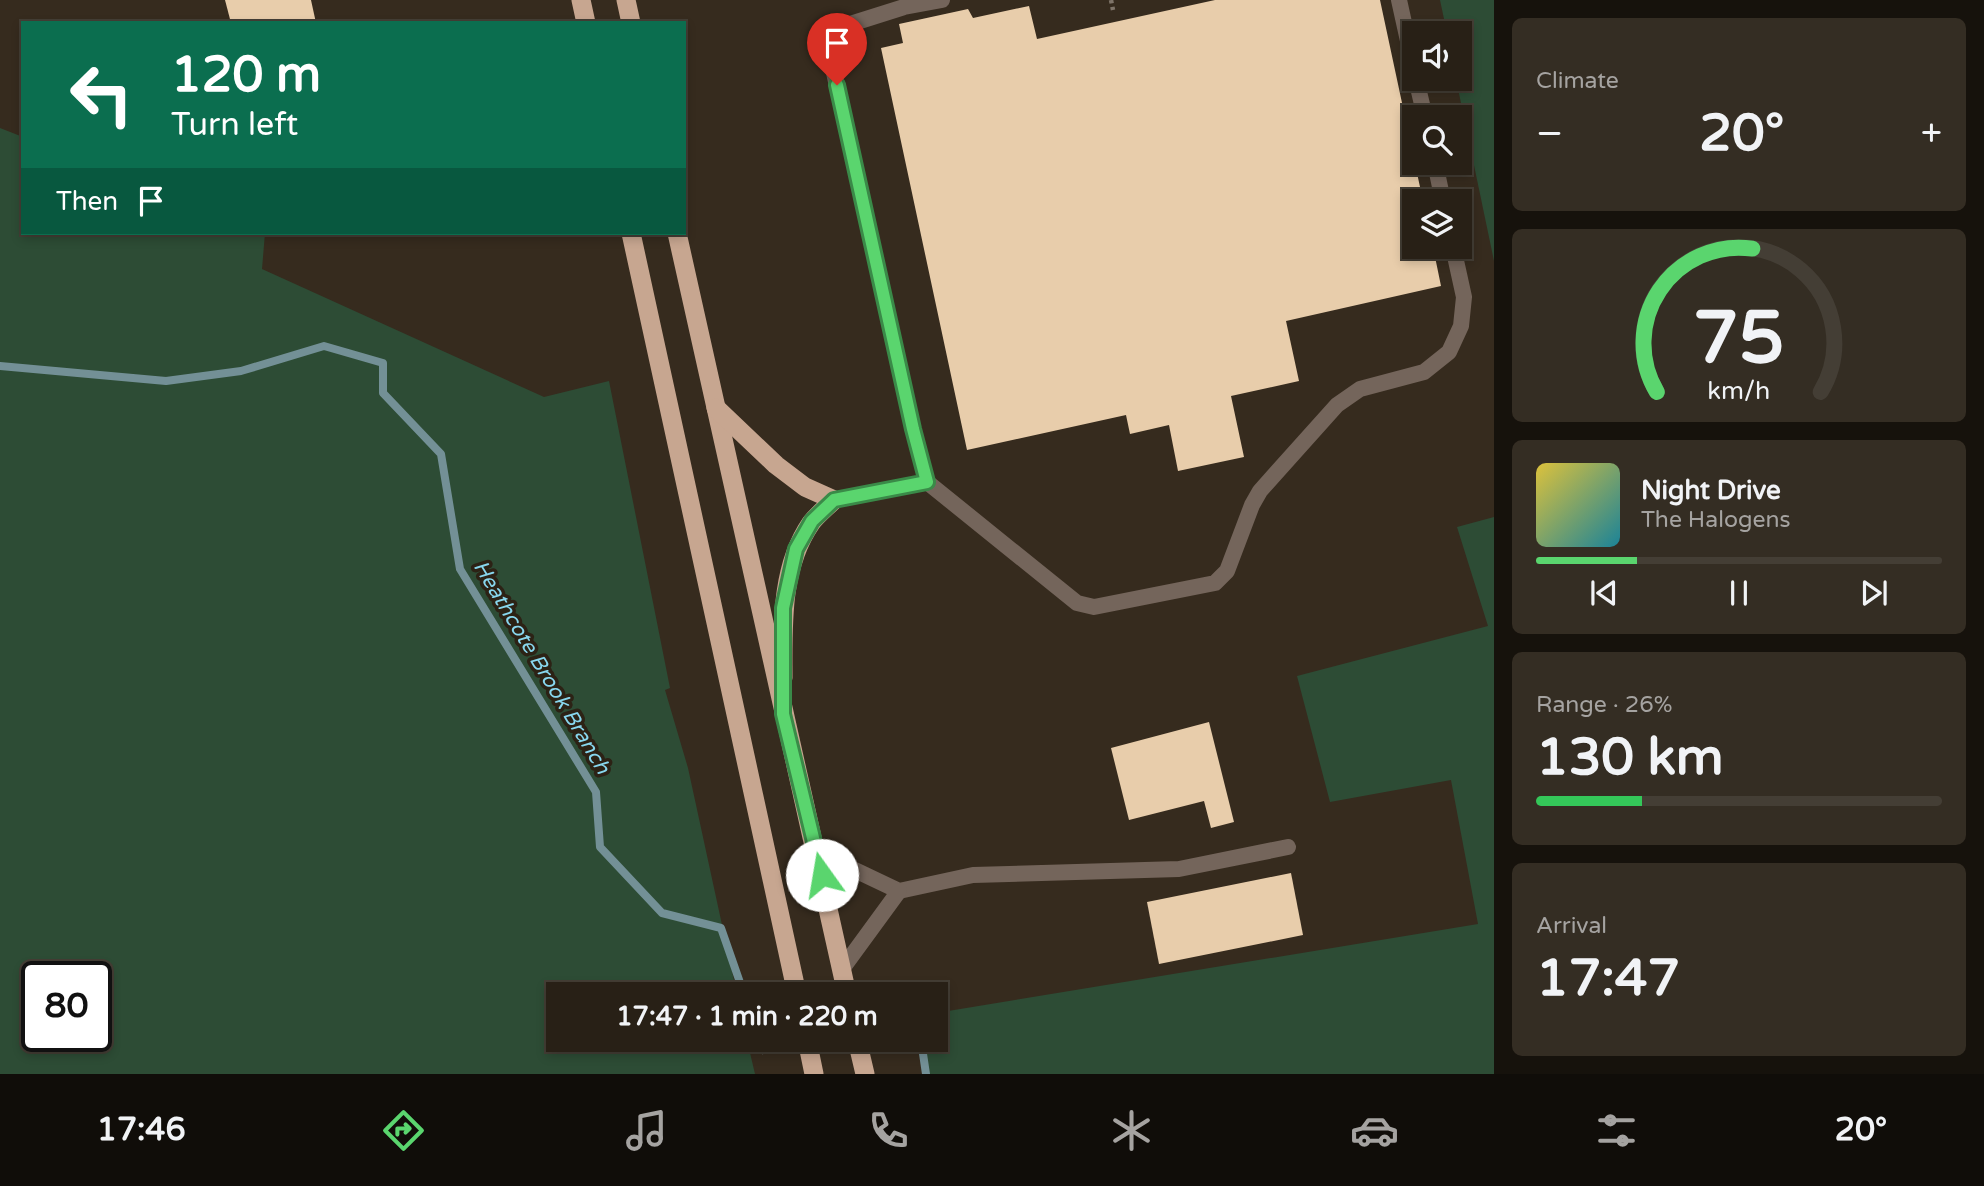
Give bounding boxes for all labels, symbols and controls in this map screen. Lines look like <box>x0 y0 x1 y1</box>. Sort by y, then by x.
pin <box>807 13 867 85</box>
map controls <box>1402 21 1472 259</box>
button: sound <box>1402 21 1472 91</box>
icon: arrive <box>818 24 856 62</box>
text: 120 m <box>171 46 321 105</box>
icon: left <box>56 49 147 140</box>
text: Climate <box>1536 67 1619 95</box>
text: 20° <box>1699 102 1784 165</box>
button: search <box>1402 105 1472 175</box>
text: Turn left <box>171 106 298 144</box>
text: − <box>1536 111 1563 157</box>
text: + <box>1921 111 1942 157</box>
icon: arrive <box>132 182 170 220</box>
text: Then <box>56 186 118 217</box>
button: layers <box>1402 189 1472 259</box>
text: 75 <box>1693 295 1785 383</box>
text: km/h <box>1708 376 1770 406</box>
text: Night Drive <box>1641 475 1781 506</box>
text: The Halogens <box>1641 506 1790 534</box>
water label: Heathcote Brook Branch <box>468 556 616 779</box>
icon: previous <box>1585 574 1623 612</box>
icon: pause <box>1720 574 1758 612</box>
icon: next <box>1855 574 1893 612</box>
text: Range · 26% <box>1536 691 1672 719</box>
text: 130 km <box>1536 726 1724 789</box>
position arrow <box>785 838 859 912</box>
text: Arrival <box>1536 912 1607 940</box>
text: 17:47 <box>1536 947 1680 1010</box>
speed limit sign: 80 <box>21 961 112 1052</box>
text: 17:47 · 1 min · 220 m <box>616 1001 878 1032</box>
icon: directions <box>379 1106 428 1155</box>
icon: music <box>622 1106 671 1155</box>
icon: phone <box>864 1106 913 1155</box>
icon: climate <box>1107 1106 1156 1155</box>
icon: car <box>1350 1106 1399 1155</box>
icon: filters <box>1592 1106 1641 1155</box>
text: 17:46 <box>97 1111 186 1149</box>
text: 20° <box>1835 1111 1887 1149</box>

